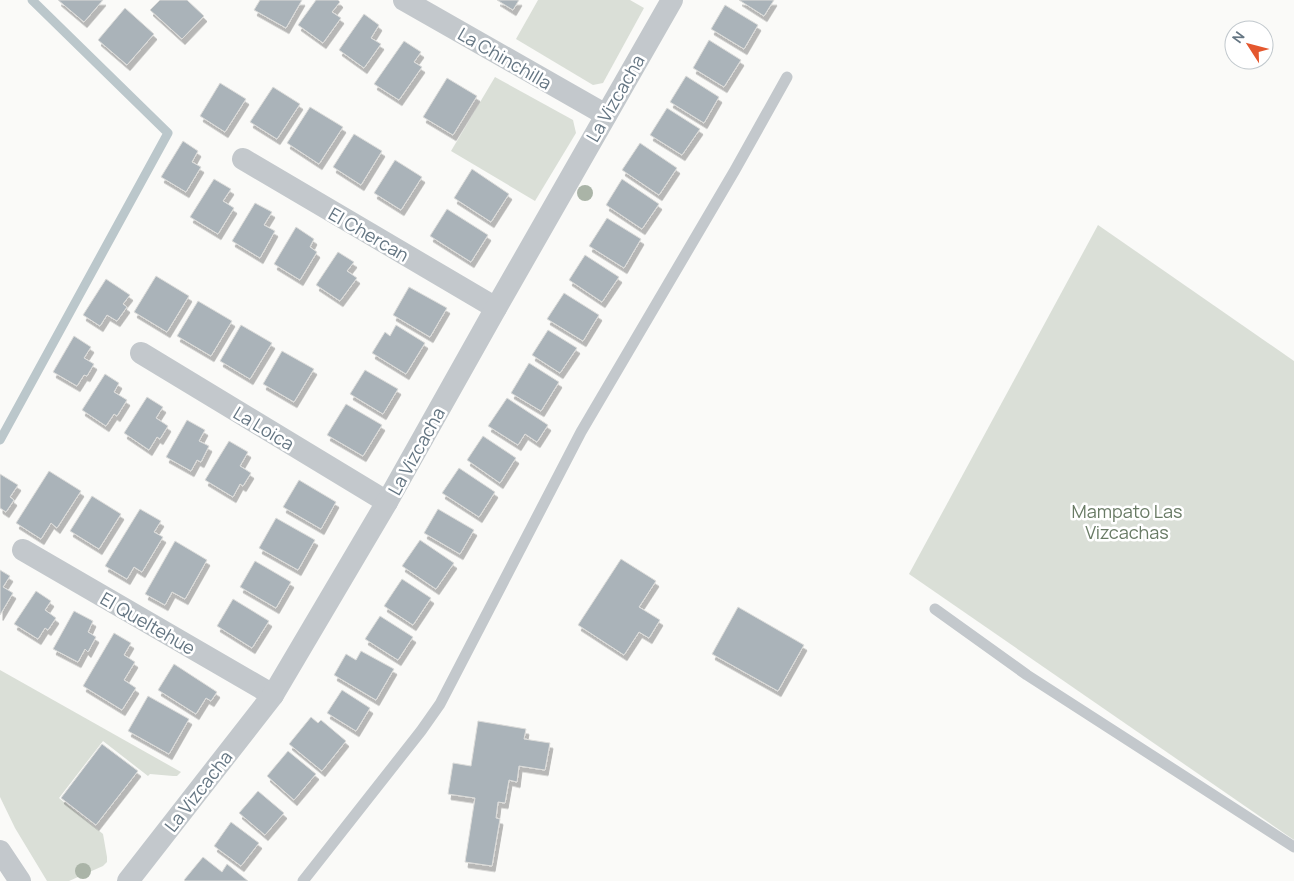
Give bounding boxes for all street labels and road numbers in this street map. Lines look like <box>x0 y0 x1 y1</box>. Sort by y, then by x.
street label: La Chinchilla <box>454 21 556 95</box>
street label: La Vizcacha <box>580 50 650 146</box>
street label: El Chercan <box>324 201 414 267</box>
street label: La Loica <box>229 401 299 455</box>
street label: La Vizcacha <box>382 403 450 499</box>
street label: El Queltehue <box>96 586 200 660</box>
street label: La Vizcacha <box>159 745 237 837</box>

